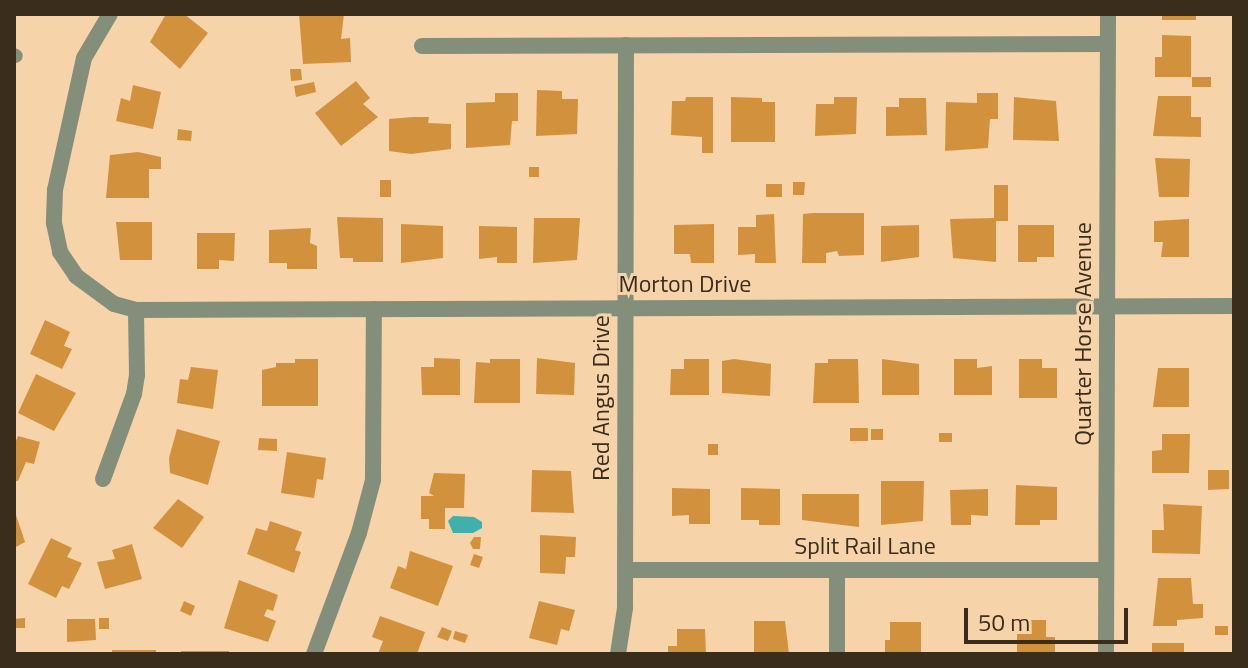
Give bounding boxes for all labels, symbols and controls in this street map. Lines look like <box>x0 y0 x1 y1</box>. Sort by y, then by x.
street label: Quarter Horse Avenue <box>1069 222 1097 446</box>
street label: Morton Drive <box>619 270 751 298</box>
street label: Red Angus Drive <box>587 315 615 481</box>
street label: Split Rail Lane <box>794 532 936 560</box>
scale bar <box>968 592 1132 642</box>
text: 50 m <box>978 604 1030 640</box>

